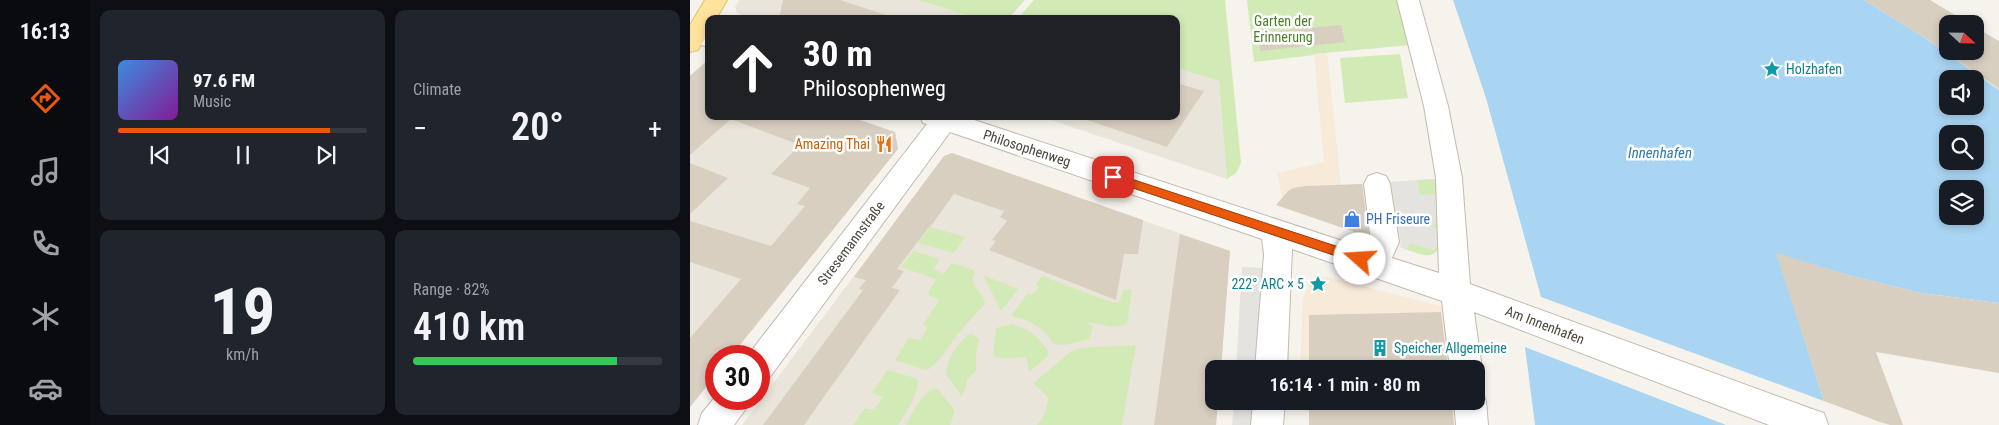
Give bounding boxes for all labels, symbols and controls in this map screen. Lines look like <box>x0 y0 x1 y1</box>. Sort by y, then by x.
park label: Garten der Erinnerung <box>1253 13 1313 45</box>
north arrow <box>1939 15 1984 60</box>
map controls <box>1939 15 1984 225</box>
text: 16:13 <box>20 19 70 44</box>
text: 30 m <box>803 34 872 75</box>
icon: ahead <box>720 35 785 100</box>
place icon: Holzhafen <box>1762 59 1782 79</box>
place label: Holzhafen <box>1786 61 1842 77</box>
text: 97.6 FM <box>193 69 255 92</box>
button: sound <box>1939 70 1984 115</box>
text: Philosophenweg <box>803 76 946 101</box>
text: Climate <box>413 80 461 99</box>
icon: directions <box>28 81 63 116</box>
text: Music <box>193 92 231 111</box>
text: 20° <box>511 105 564 149</box>
text: − <box>413 112 427 145</box>
text: + <box>648 112 662 145</box>
button: search <box>1939 125 1984 170</box>
street label: Philosophenweg <box>981 126 1073 170</box>
restaurant icon: Amazing Thai <box>874 134 894 154</box>
place label: Amazing Thai <box>795 136 870 152</box>
icon: previous <box>146 141 174 169</box>
icon: pause <box>229 141 257 169</box>
icon: next <box>312 141 340 169</box>
water label: Innenhafen <box>1628 144 1692 162</box>
icon: music <box>28 154 63 189</box>
pin <box>1092 156 1134 198</box>
icon: arrive <box>1099 163 1127 191</box>
button: layers <box>1939 180 1984 225</box>
street label: Stresemannstraße <box>814 198 888 288</box>
shop icon: PH Friseure <box>1342 209 1362 229</box>
place label: PH Friseure <box>1366 211 1431 227</box>
icon: phone <box>28 226 63 261</box>
position arrow <box>1333 232 1385 284</box>
text: 19 <box>210 274 275 350</box>
place icon: 222° ARC × 5 <box>1308 274 1328 294</box>
place label: 222° ARC × 5 <box>1231 276 1304 292</box>
text: Range · 82% <box>413 280 489 299</box>
icon: climate <box>28 299 63 334</box>
street label: Am Innenhafen <box>1503 303 1587 347</box>
text: 410 km <box>413 305 525 349</box>
building icon: Speicher Allgemeine <box>1370 338 1390 358</box>
place label: Speicher Allgemeine <box>1394 340 1507 356</box>
text: km/h <box>226 345 259 364</box>
speed limit sign: 30 <box>705 345 770 410</box>
icon: car <box>28 371 63 406</box>
text: 16:14 · 1 min · 80 m <box>1270 373 1420 396</box>

